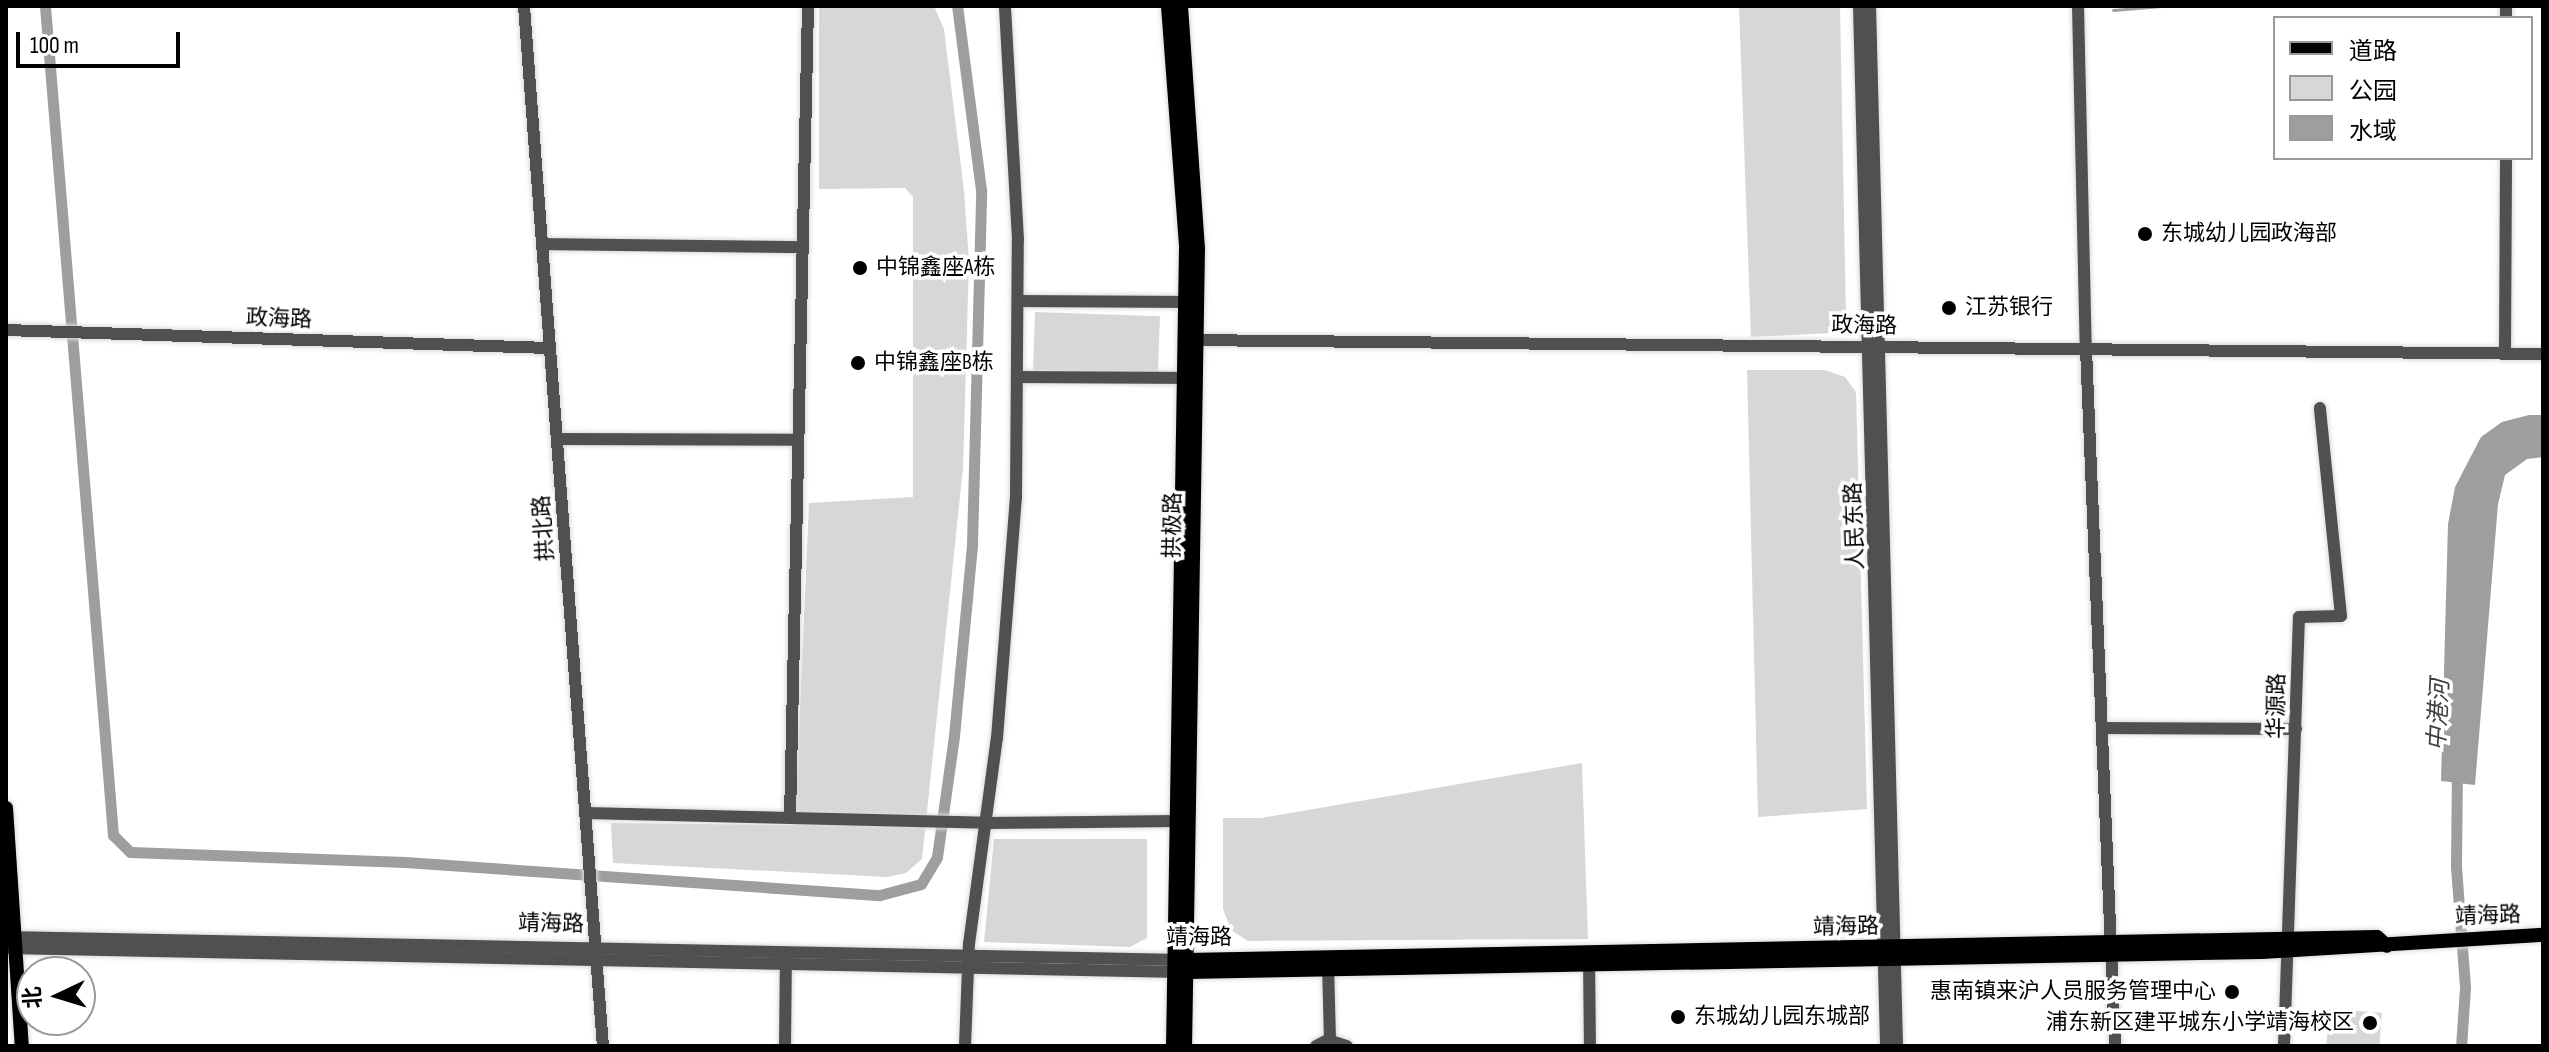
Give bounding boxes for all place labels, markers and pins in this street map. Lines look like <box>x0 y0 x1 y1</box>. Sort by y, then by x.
place label: 东城幼儿园政海部 <box>2161 221 2337 247</box>
marker: 东城幼儿园政海部 <box>2136 225 2154 243</box>
place label: 中锦鑫座A栋 <box>876 255 995 281</box>
marker: 中锦鑫座A栋 <box>851 259 869 277</box>
place label: 江苏银行 <box>1965 295 2053 321</box>
marker: 江苏银行 <box>1940 299 1958 317</box>
place label: 中锦鑫座B栋 <box>874 350 994 376</box>
marker: 中锦鑫座B栋 <box>849 354 867 372</box>
place label: 惠南镇来沪人员服务管理中心 <box>1930 979 2216 1005</box>
marker: 惠南镇来沪人员服务管理中心 <box>2223 983 2241 1001</box>
place label: 东城幼儿园东城部 <box>1694 1004 1870 1030</box>
marker: 东城幼儿园东城部 <box>1669 1008 1687 1026</box>
place label: 浦东新区建平城东小学靖海校区 <box>2046 1010 2354 1036</box>
marker: 浦东新区建平城东小学靖海校区 <box>2361 1014 2379 1032</box>

